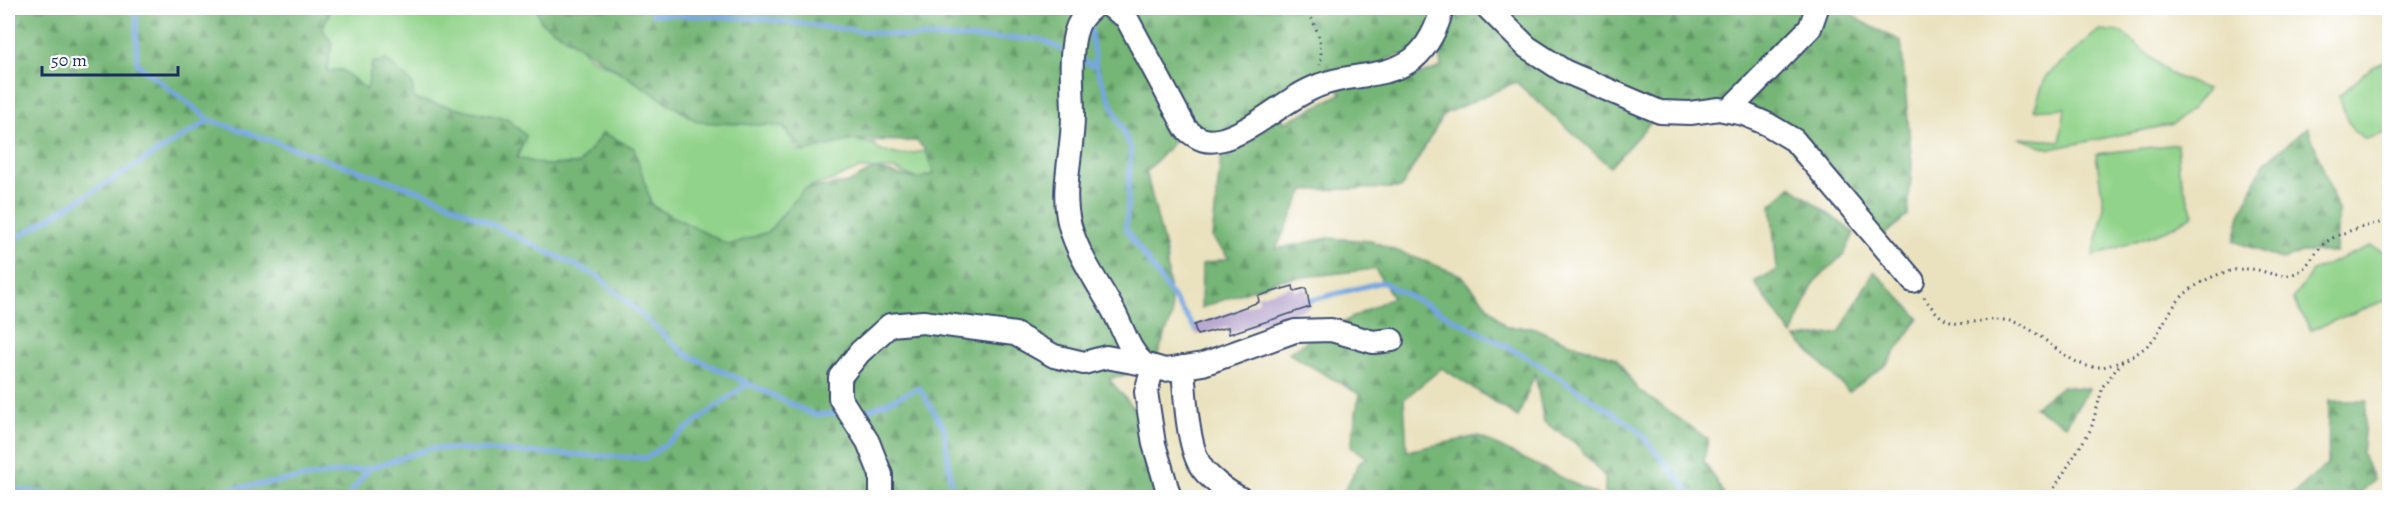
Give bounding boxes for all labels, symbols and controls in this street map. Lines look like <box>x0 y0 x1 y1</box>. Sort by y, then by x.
scale bar <box>42 39 178 77</box>
text: 50 m <box>51 48 87 72</box>

